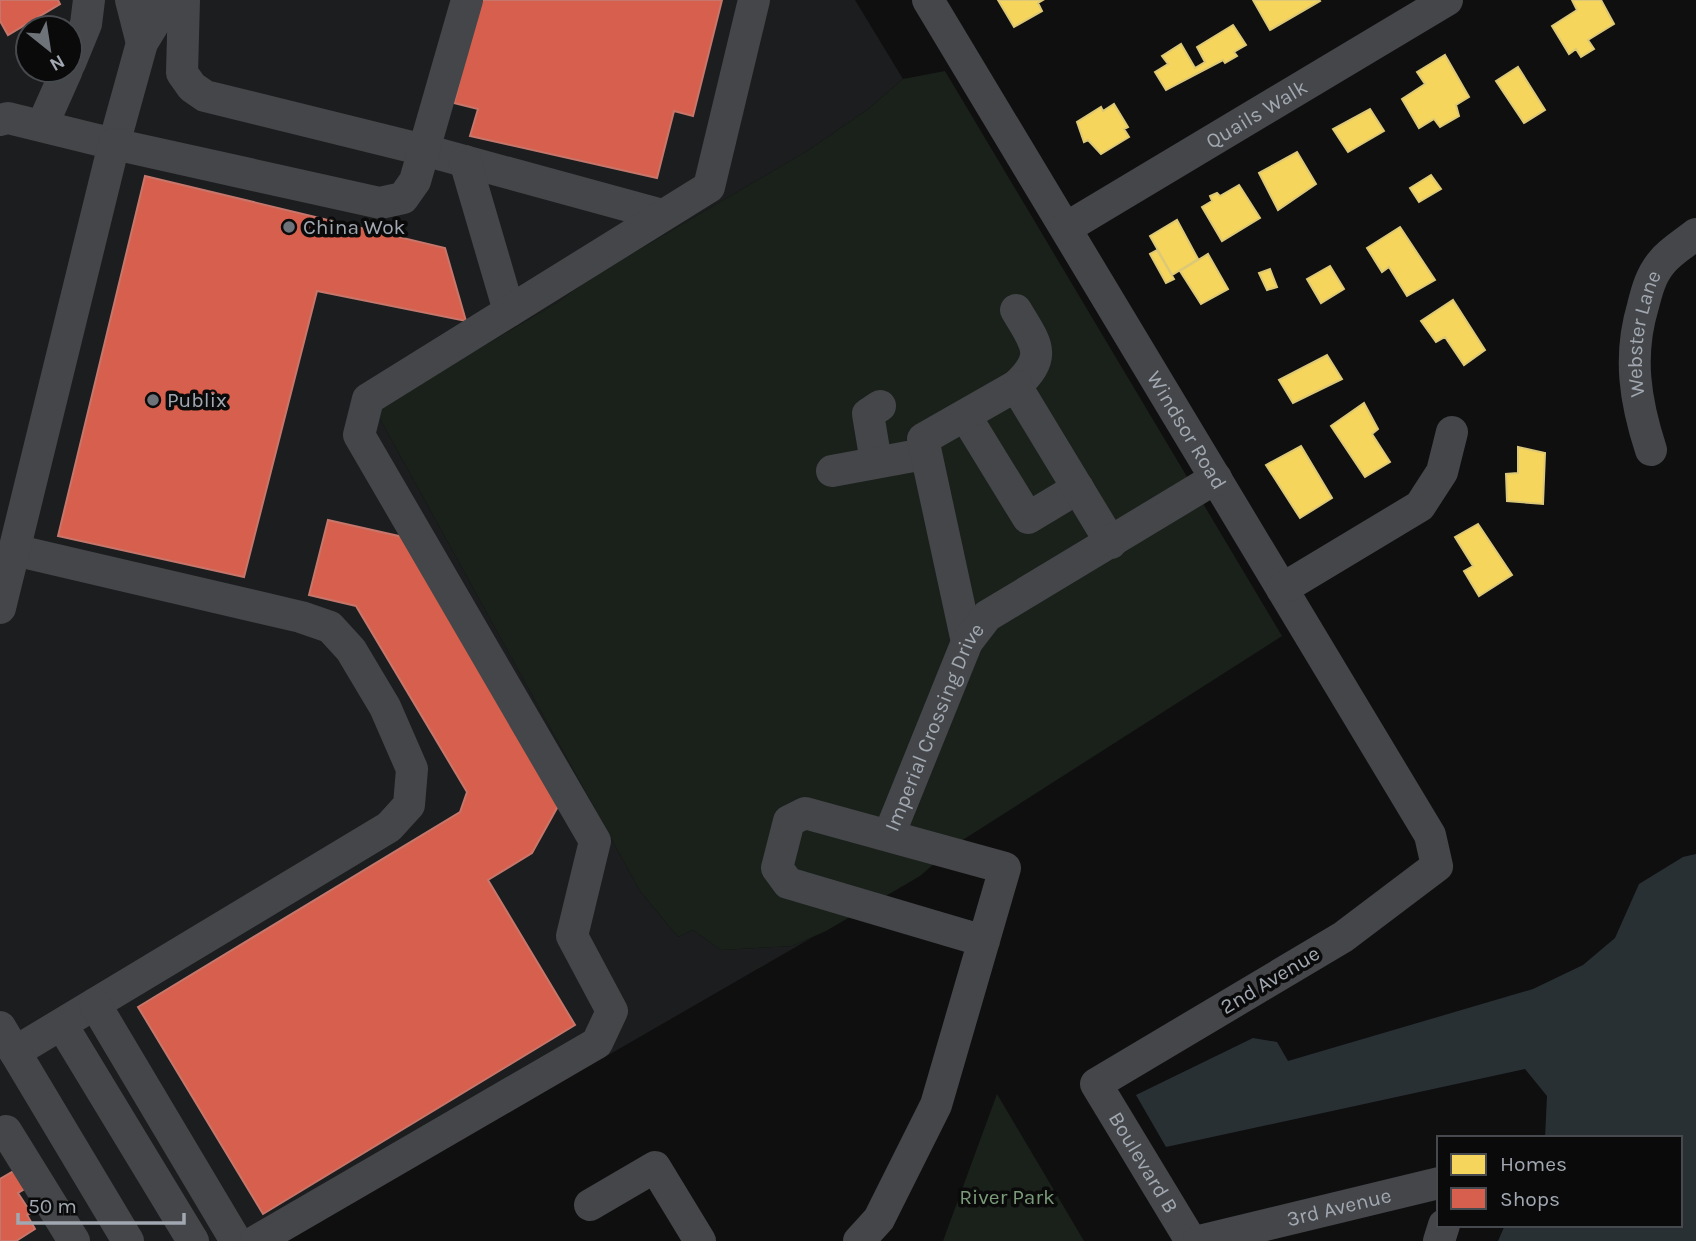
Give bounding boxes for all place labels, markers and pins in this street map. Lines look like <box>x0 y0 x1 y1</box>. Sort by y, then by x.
place label: China Wok <box>303 215 406 239</box>
marker: China Wok <box>281 219 297 235</box>
place label: Publix <box>167 388 227 412</box>
marker: Publix <box>145 392 161 408</box>

